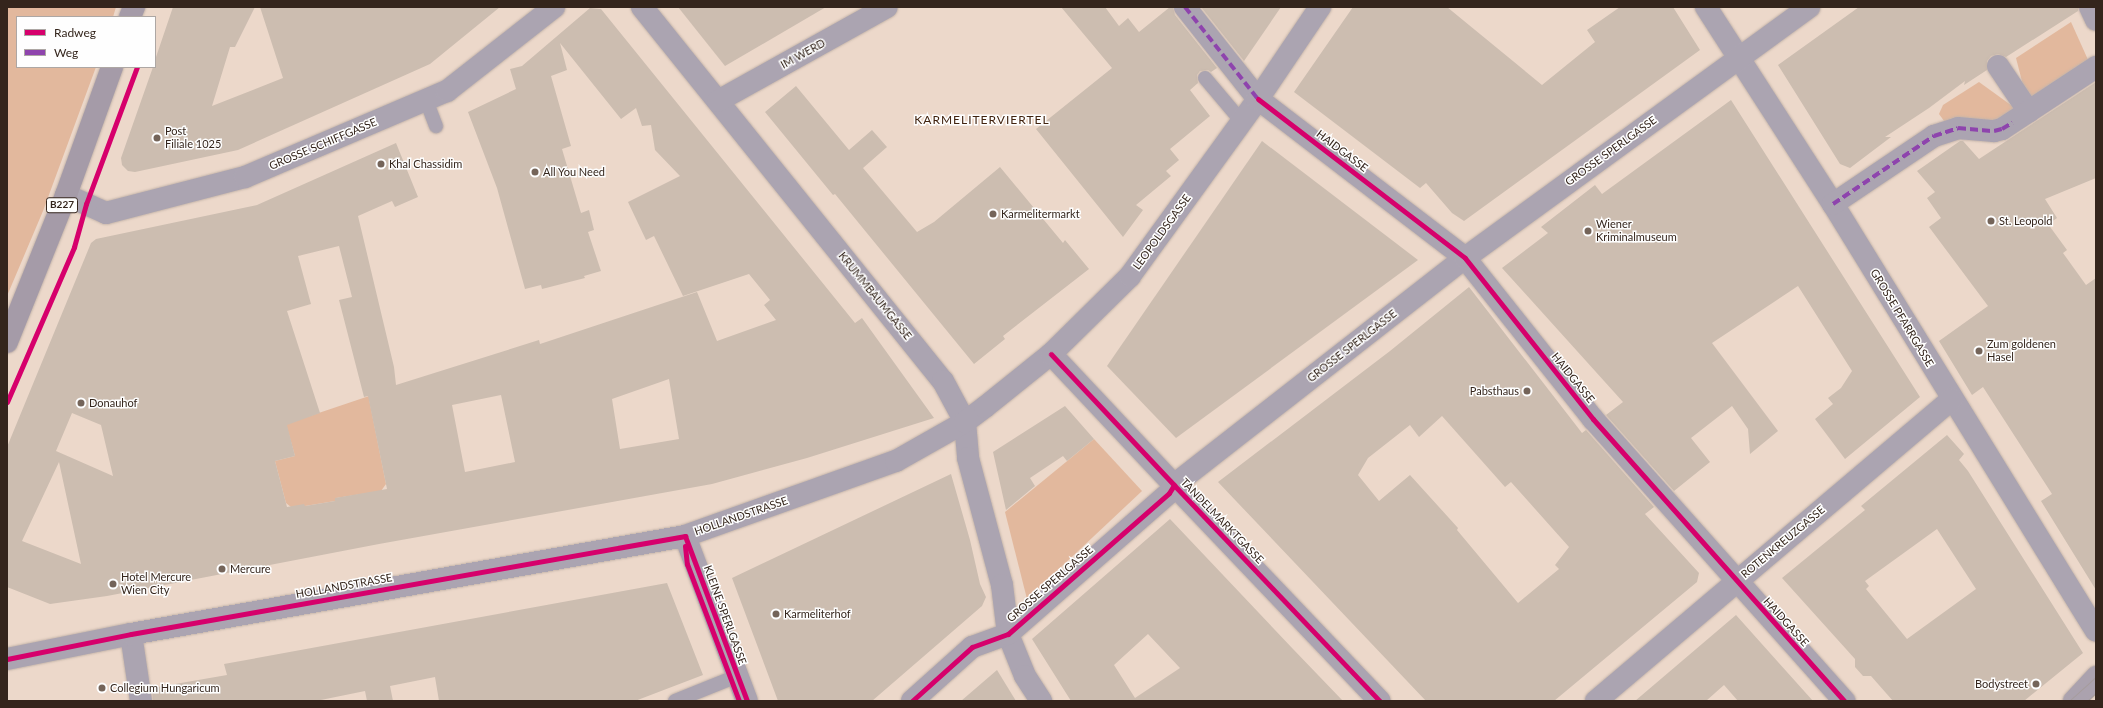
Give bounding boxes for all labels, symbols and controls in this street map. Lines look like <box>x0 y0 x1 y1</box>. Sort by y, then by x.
legend <box>16 16 156 68</box>
text: Radweg <box>54 25 96 40</box>
street label: IM WERD <box>778 36 828 72</box>
text: Weg <box>54 45 78 60</box>
district label: KARMELITERVIERTEL <box>914 113 1050 127</box>
street label: GROSSE SPERLGASSE <box>1563 113 1659 189</box>
street label: GROSSE SCHIFFGASSE <box>267 115 379 173</box>
place label: Post Filiale 1025 <box>165 125 221 151</box>
street label: HAIDGASSE <box>1314 127 1370 175</box>
marker: Post Filiale 1025 <box>152 133 162 143</box>
place label: Khal Chassidim <box>389 157 462 171</box>
marker: Khal Chassidim <box>376 159 386 169</box>
place label: All You Need <box>543 165 605 179</box>
marker: All You Need <box>530 167 540 177</box>
street label: LEOPOLDSGASSE <box>1130 192 1194 272</box>
road number: B227 <box>46 197 78 213</box>
place label: Karmelitermarkt <box>1001 207 1080 221</box>
marker: Karmelitermarkt <box>988 209 998 219</box>
place label: St. Leopold <box>1999 214 2053 228</box>
marker: St. Leopold <box>1986 216 1996 226</box>
place label: Wiener Kriminalmuseum <box>1596 218 1677 244</box>
marker: Wiener Kriminalmuseum <box>1583 226 1593 236</box>
street label: KRUMMBAUMGASSE <box>836 250 914 342</box>
street label: GROSSE PFARRGASSE <box>1868 267 1936 369</box>
street label: GROSSE SPERLGASSE <box>1305 307 1399 385</box>
place label: Zum goldenen Hasel <box>1987 338 2056 364</box>
marker: Zum goldenen Hasel <box>1974 346 1984 356</box>
street label: HAIDGASSE <box>1549 350 1597 406</box>
place label: Pabsthaus <box>1470 384 1519 398</box>
marker: Pabsthaus <box>1522 386 1532 396</box>
place label: Donauhof <box>89 396 137 410</box>
marker: Donauhof <box>76 398 86 408</box>
street label: TANDELMARKTGASSE <box>1178 476 1266 566</box>
street label: HOLLANDSTRASSE <box>693 494 789 538</box>
street label: ROTENKREUZGASSE <box>1738 503 1828 581</box>
street label: GROSSE SPERLGASSE <box>1004 543 1096 625</box>
place label: Mercure <box>230 562 271 576</box>
marker: Mercure <box>217 564 227 574</box>
street label: KLEINE SPERLGASSE <box>701 564 749 666</box>
place label: Hotel Mercure Wien City <box>121 571 191 597</box>
street label: HOLLANDSTRASSE <box>295 571 393 601</box>
marker: Hotel Mercure Wien City <box>108 579 118 589</box>
street label: HAIDGASSE <box>1761 595 1811 649</box>
place label: Karmeliterhof <box>784 607 851 621</box>
marker: Karmeliterhof <box>771 609 781 619</box>
place label: Bodystreet <box>1975 677 2028 691</box>
marker: Bodystreet <box>2031 679 2041 689</box>
place label: Collegium Hungaricum <box>110 681 220 695</box>
marker: Collegium Hungaricum <box>97 683 107 693</box>

